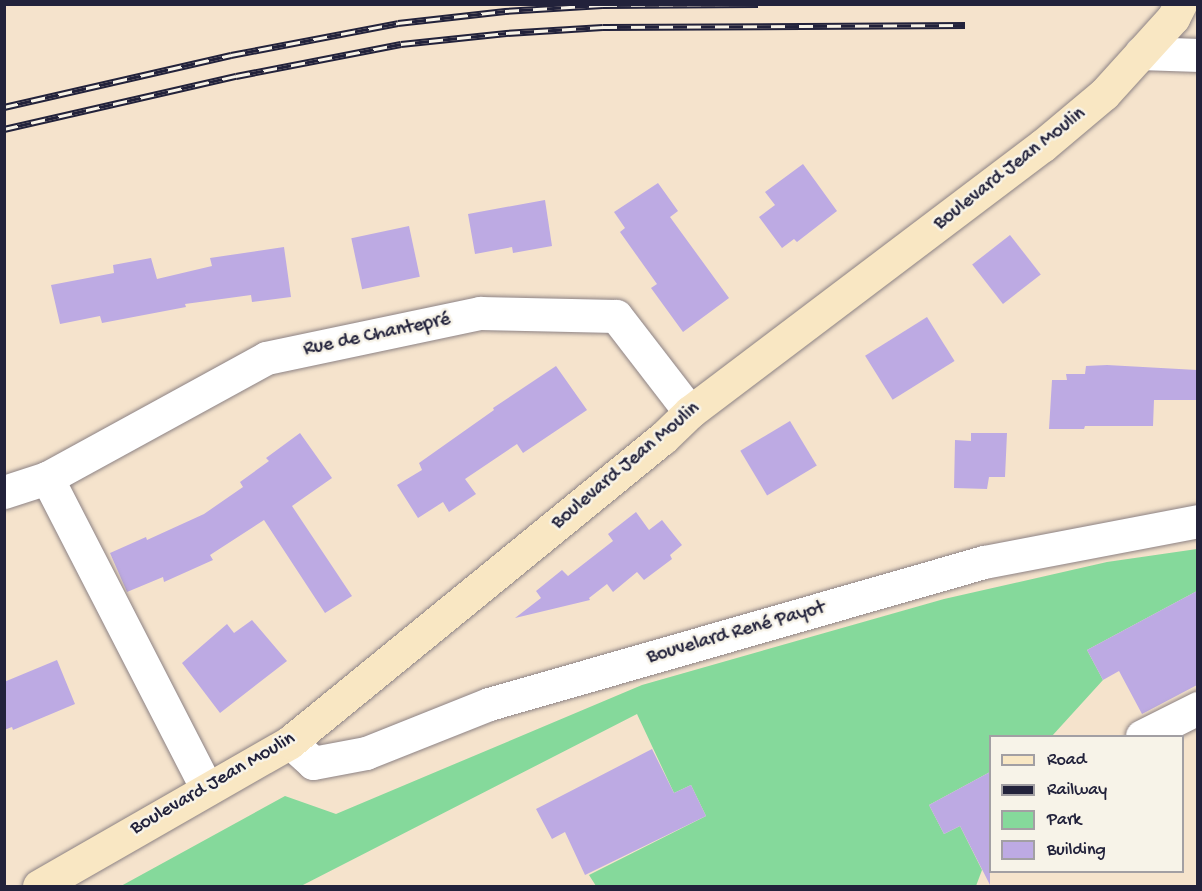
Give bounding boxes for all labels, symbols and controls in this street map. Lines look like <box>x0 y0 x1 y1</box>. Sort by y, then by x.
street label: Boulevard Jean Moulin <box>929 102 1091 236</box>
street label: Rue de Chantepré <box>301 308 453 362</box>
street label: Boulevard Jean Moulin <box>547 397 705 535</box>
street label: Bouvelard René Payot <box>644 596 828 670</box>
street label: Boulevard Jean Moulin <box>126 727 300 841</box>
legend <box>989 735 1184 873</box>
text: Road <box>1047 750 1086 771</box>
text: Railway <box>1047 780 1107 801</box>
text: Park <box>1047 810 1081 831</box>
text: Building <box>1047 840 1106 861</box>

